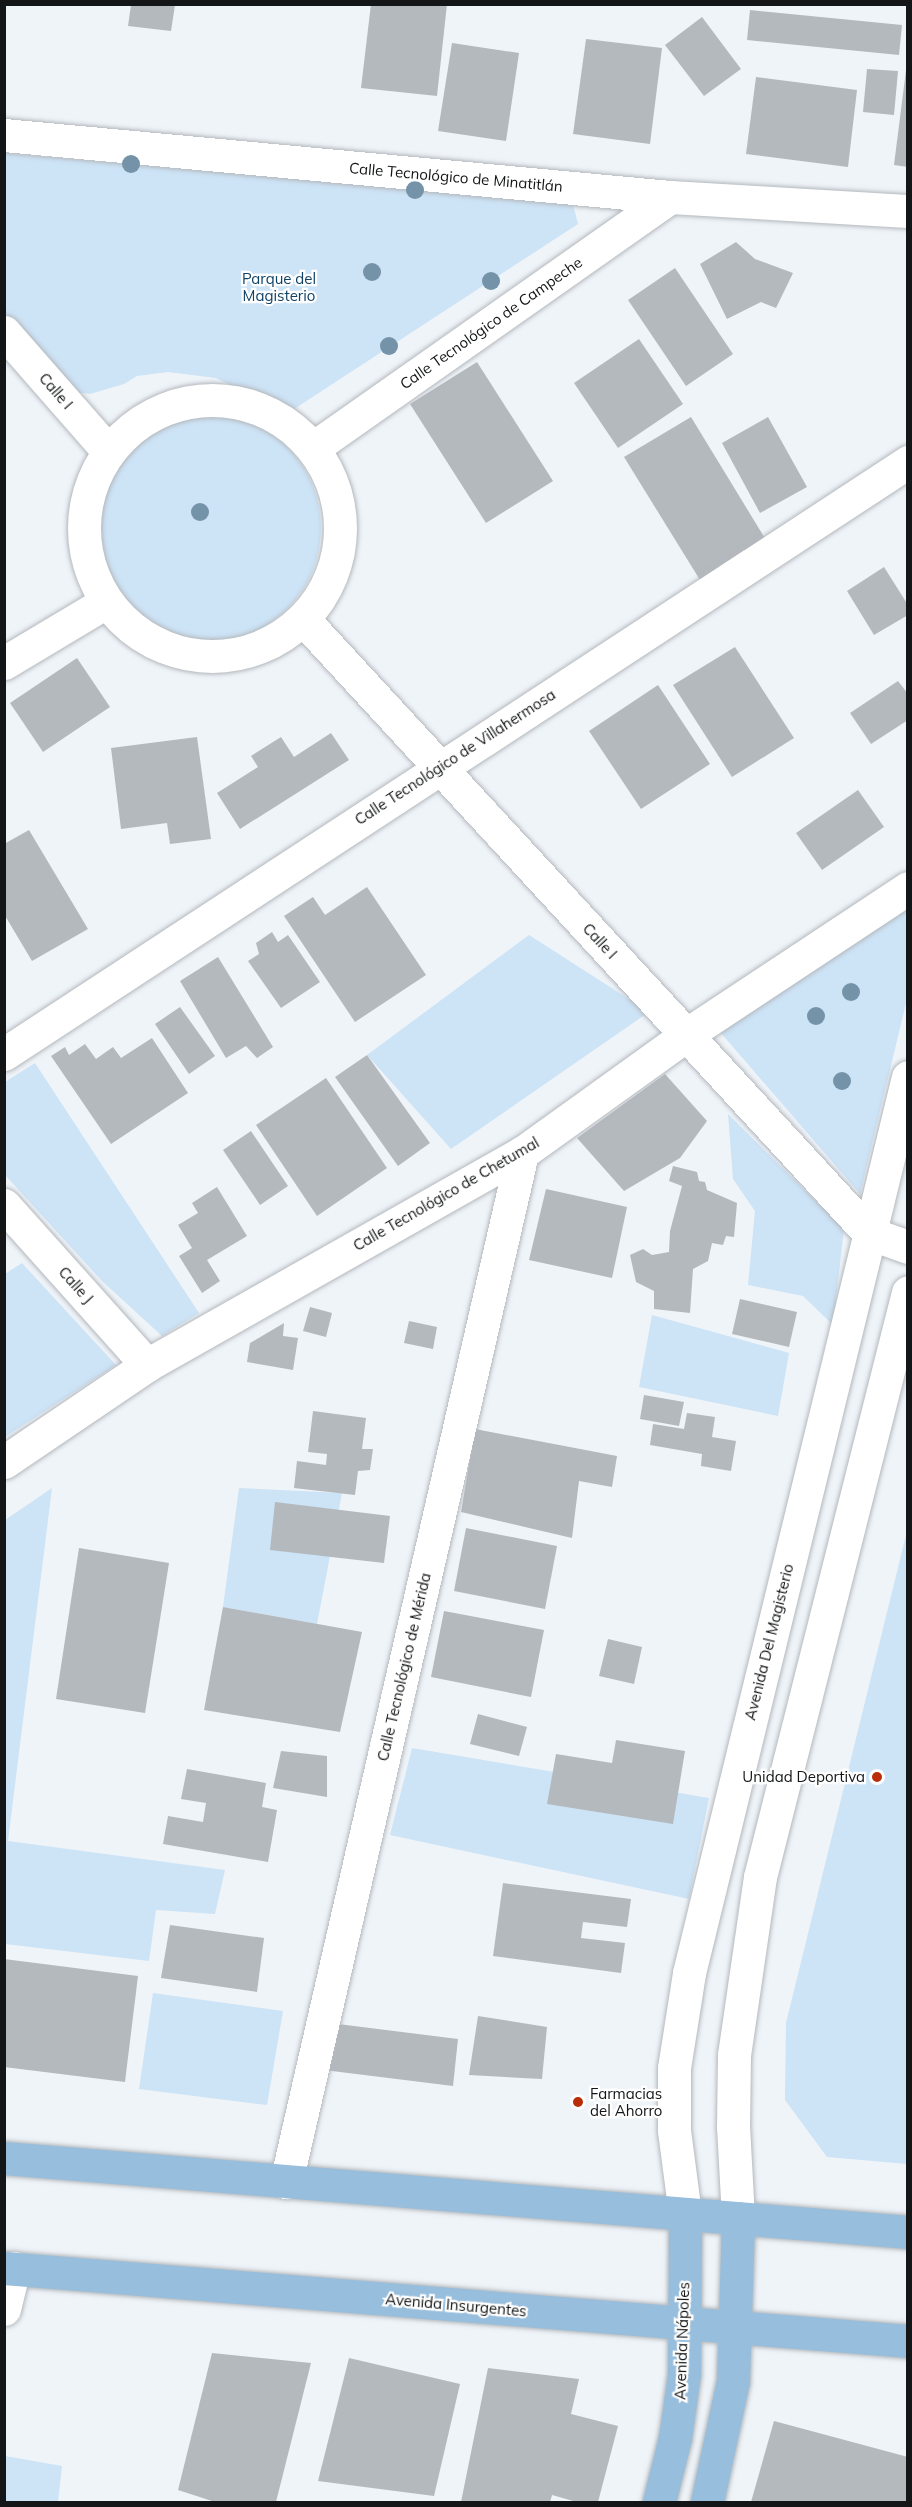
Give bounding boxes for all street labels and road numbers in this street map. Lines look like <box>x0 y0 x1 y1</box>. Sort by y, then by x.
street label: Calle Tecnológico de Minatitlán <box>348 159 564 195</box>
street label: Calle Tecnológico de Campeche <box>396 253 586 393</box>
street label: Calle I <box>35 369 77 413</box>
street label: Calle Tecnológico de Villahermosa <box>351 685 559 829</box>
street label: Calle I <box>579 919 621 963</box>
street label: Calle Tecnológico de Chetumal <box>350 1133 542 1255</box>
street label: Calle J <box>55 1263 97 1307</box>
street label: Avenida Del Magisterio <box>741 1562 797 1722</box>
street label: Calle Tecnológico de Mérida <box>374 1571 434 1763</box>
street label: Avenida Nápoles <box>671 2282 693 2400</box>
street label: Avenida Insurgentes <box>385 2290 527 2320</box>

